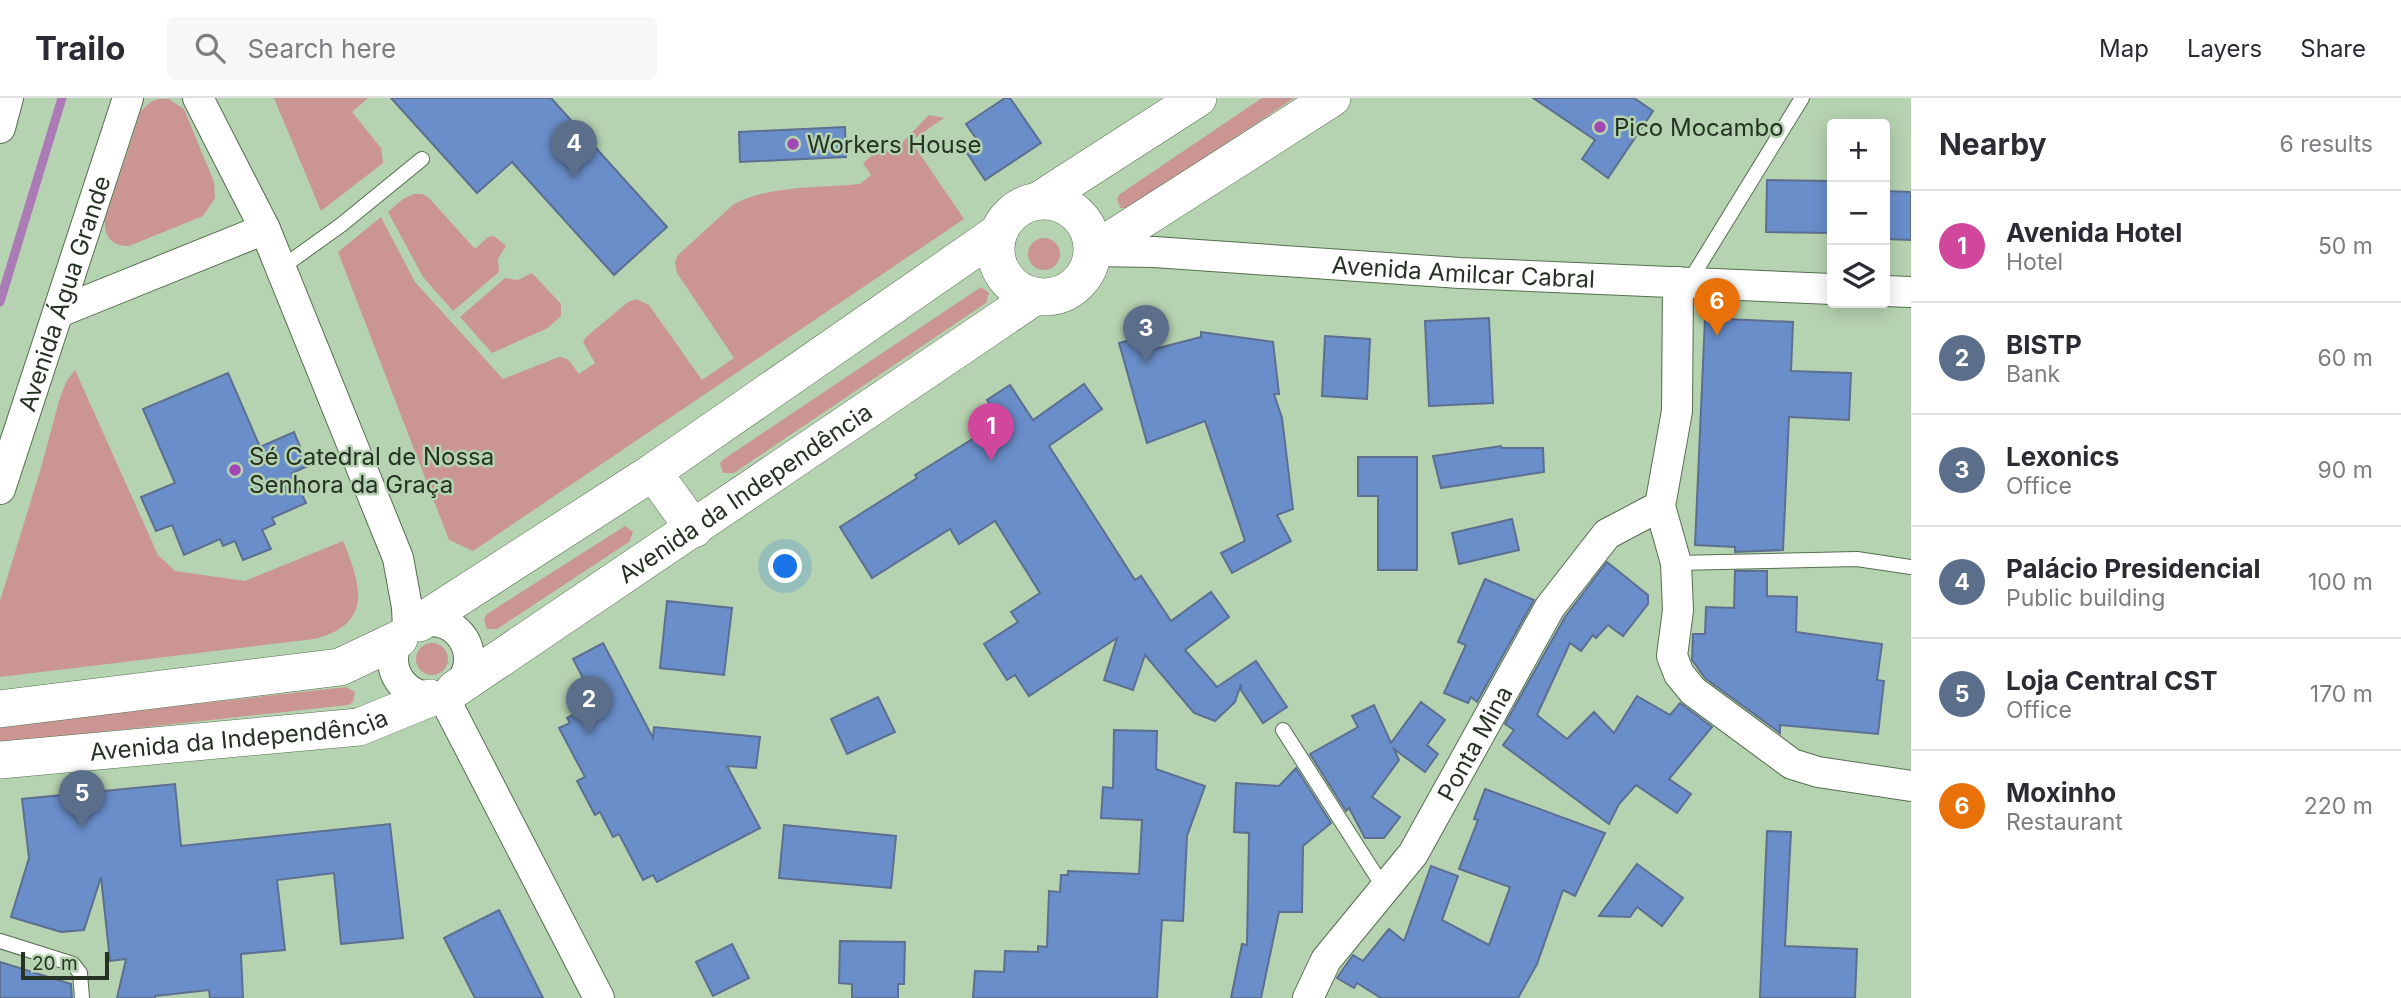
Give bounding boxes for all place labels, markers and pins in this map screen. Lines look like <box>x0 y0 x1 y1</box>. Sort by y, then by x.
place label: Pico Mocambo <box>1614 113 1784 142</box>
marker: Pico Mocambo <box>1592 119 1608 135</box>
pin: 4 <box>551 120 597 178</box>
place label: Workers House <box>807 130 981 159</box>
marker: Workers House <box>785 136 801 152</box>
pin: 6 <box>1694 278 1740 336</box>
pin: 3 <box>1123 305 1169 363</box>
pin: 1 <box>968 403 1014 461</box>
place label: Sé Catedral de Nossa Senhora da Graça <box>249 442 494 499</box>
marker: Sé Catedral de Nossa Senhora da Graça <box>227 462 243 478</box>
pin: 2 <box>566 676 612 734</box>
pin: 5 <box>59 770 105 828</box>

